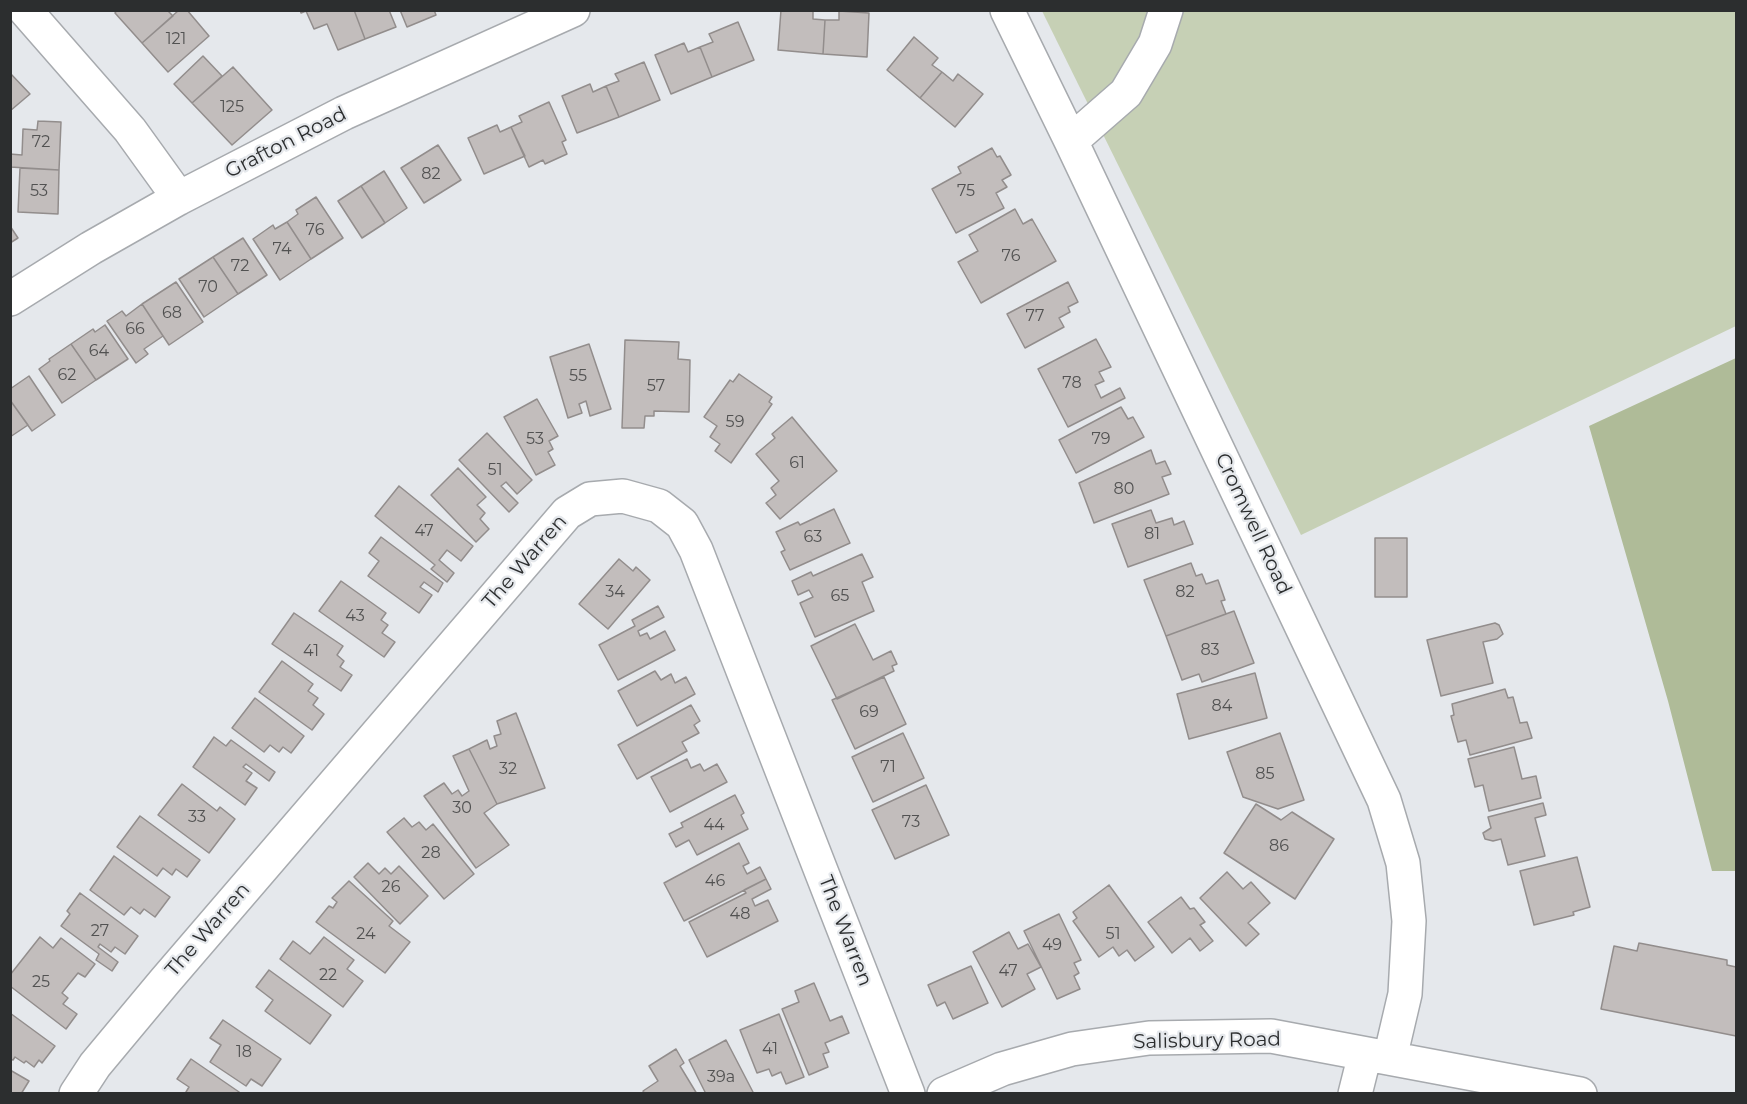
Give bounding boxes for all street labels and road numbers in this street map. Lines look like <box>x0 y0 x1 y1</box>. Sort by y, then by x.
street label: Grafton Road <box>221 102 351 184</box>
street label: Cromwell Road <box>1210 450 1296 598</box>
street label: The Warren <box>478 510 572 614</box>
street label: The Warren <box>813 872 877 990</box>
street label: The Warren <box>161 878 255 982</box>
street label: Salisbury Road <box>1133 1028 1281 1054</box>

